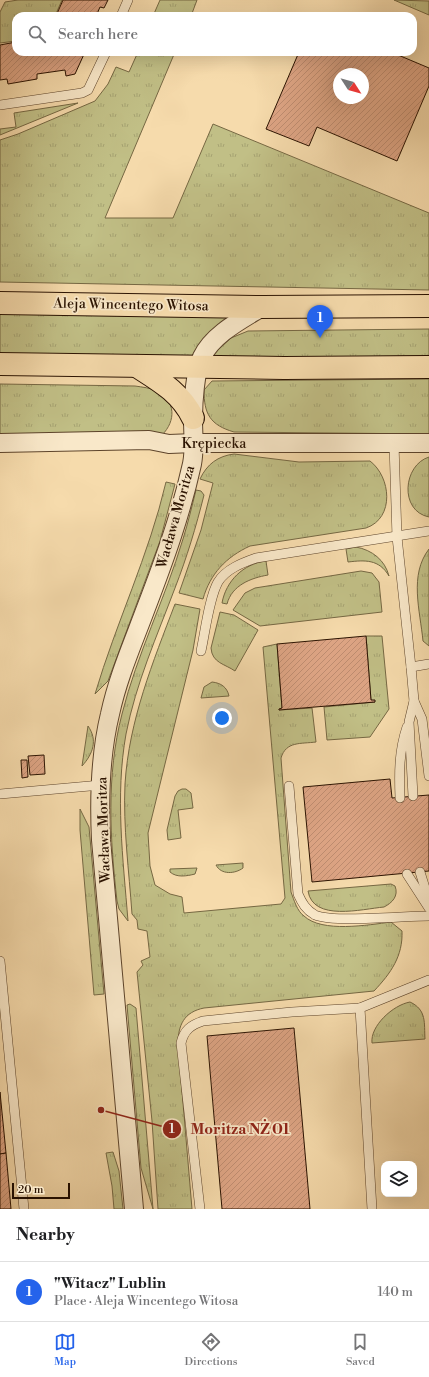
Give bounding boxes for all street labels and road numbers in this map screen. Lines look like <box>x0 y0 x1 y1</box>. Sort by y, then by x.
street label: Aleja Wincentego Witosa <box>52 295 210 315</box>
street label: Krępiecka <box>182 435 247 453</box>
street label: Wacława Moritza <box>152 462 200 572</box>
street label: Wacława Moritza <box>93 776 115 885</box>

